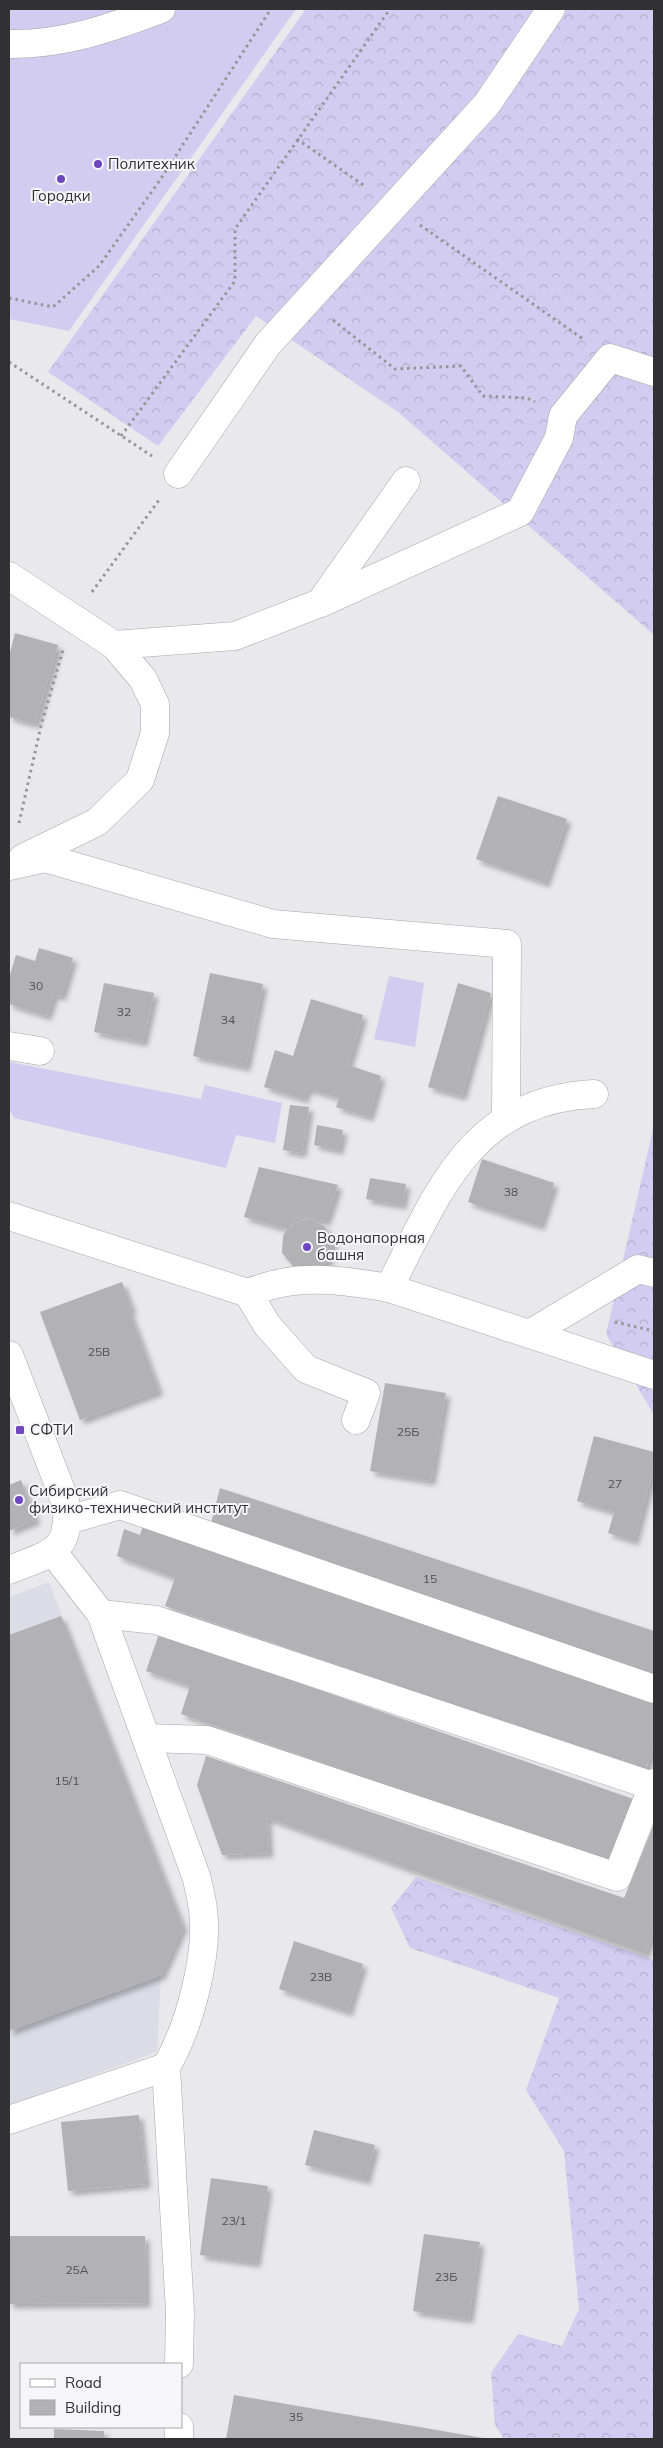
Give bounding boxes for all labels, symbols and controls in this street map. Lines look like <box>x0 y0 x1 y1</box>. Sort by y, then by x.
place label: Политехник <box>108 154 196 173</box>
marker: Политехник <box>92 158 104 170</box>
marker: Городки <box>55 173 67 185</box>
place label: Городки <box>31 186 91 205</box>
house number: 30 <box>29 978 43 993</box>
house number: 32 <box>117 1004 131 1019</box>
house number: 34 <box>221 1012 235 1027</box>
house number: 38 <box>504 1184 518 1199</box>
place label: Водонапорная башня <box>317 1228 425 1264</box>
marker: Водонапорная башня <box>301 1241 313 1253</box>
house number: 25В <box>88 1344 110 1359</box>
place label: СФТИ <box>30 1420 74 1439</box>
marker: СФТИ <box>14 1424 26 1436</box>
house number: 25Б <box>397 1424 419 1439</box>
house number: 27 <box>608 1476 622 1491</box>
place label: Сибирский физико-технический институт <box>29 1481 249 1517</box>
marker: Сибирский физико-технический институт <box>13 1494 25 1506</box>
house number: 15 <box>423 1571 437 1586</box>
house number: 15/1 <box>54 1773 80 1788</box>
house number: 23В <box>310 1969 332 1984</box>
house number: 23/1 <box>221 2213 247 2228</box>
house number: 25А <box>65 2262 89 2277</box>
house number: 23Б <box>435 2269 457 2284</box>
legend <box>20 2363 182 2428</box>
text: Road <box>65 2373 102 2392</box>
text: Building <box>65 2398 121 2417</box>
house number: 35 <box>289 2409 303 2424</box>

